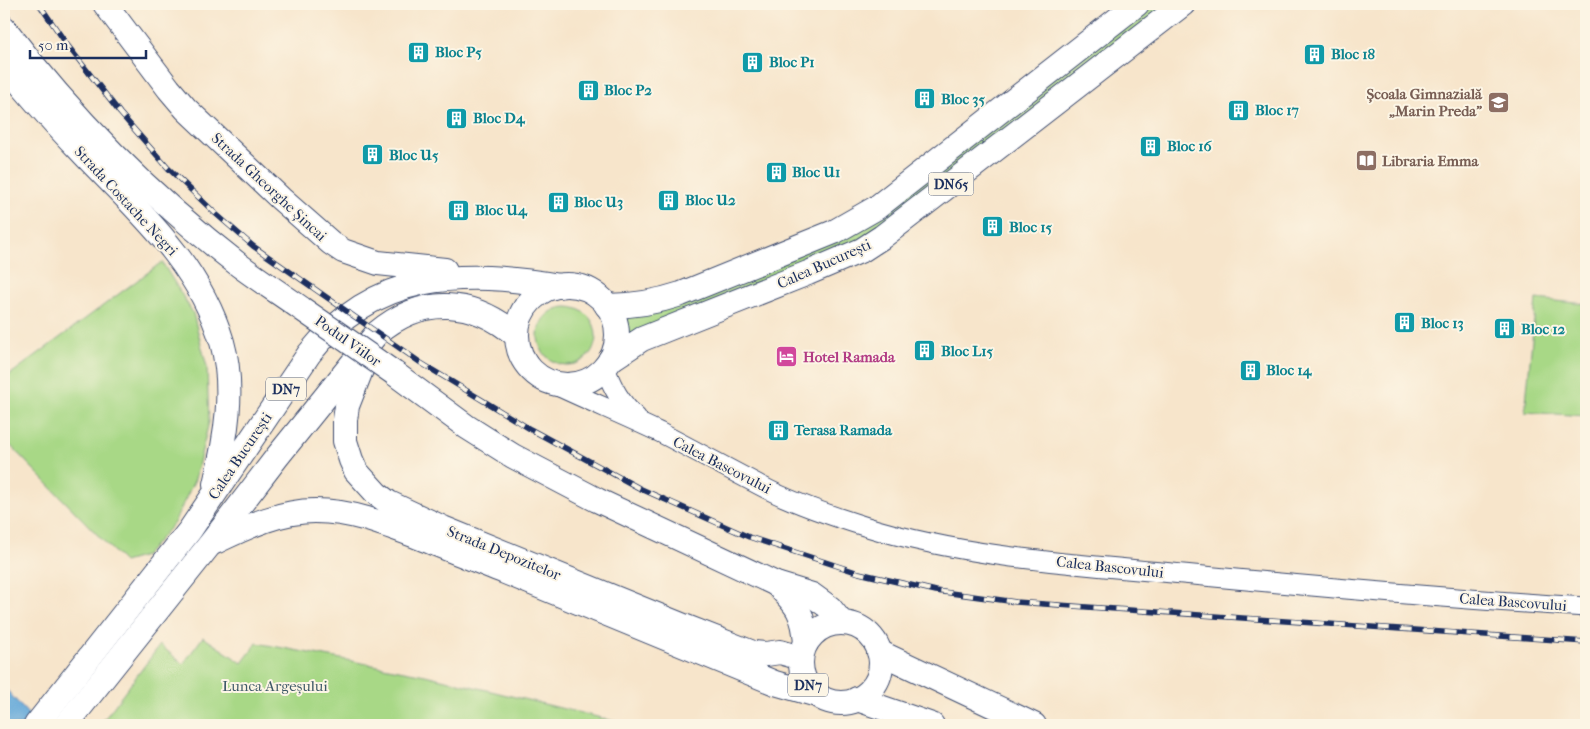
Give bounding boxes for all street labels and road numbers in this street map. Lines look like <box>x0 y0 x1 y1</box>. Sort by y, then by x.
street label: Strada Gheorghe Șincai <box>208 129 331 245</box>
street label: Strada Costache Negri <box>71 142 182 260</box>
road number: DN65 <box>928 172 974 195</box>
street label: Calea București <box>774 235 874 293</box>
street label: Podul Viilor <box>311 312 385 371</box>
road number: DN7 <box>266 378 306 400</box>
street label: Calea București <box>204 409 276 503</box>
street label: Calea Bascovului <box>670 433 775 498</box>
street label: Strada Depozitelor <box>445 522 564 584</box>
street label: Calea Bascovului <box>1055 552 1165 582</box>
street label: Calea Bascovului <box>1459 589 1568 615</box>
road number: DN7 <box>788 674 828 696</box>

